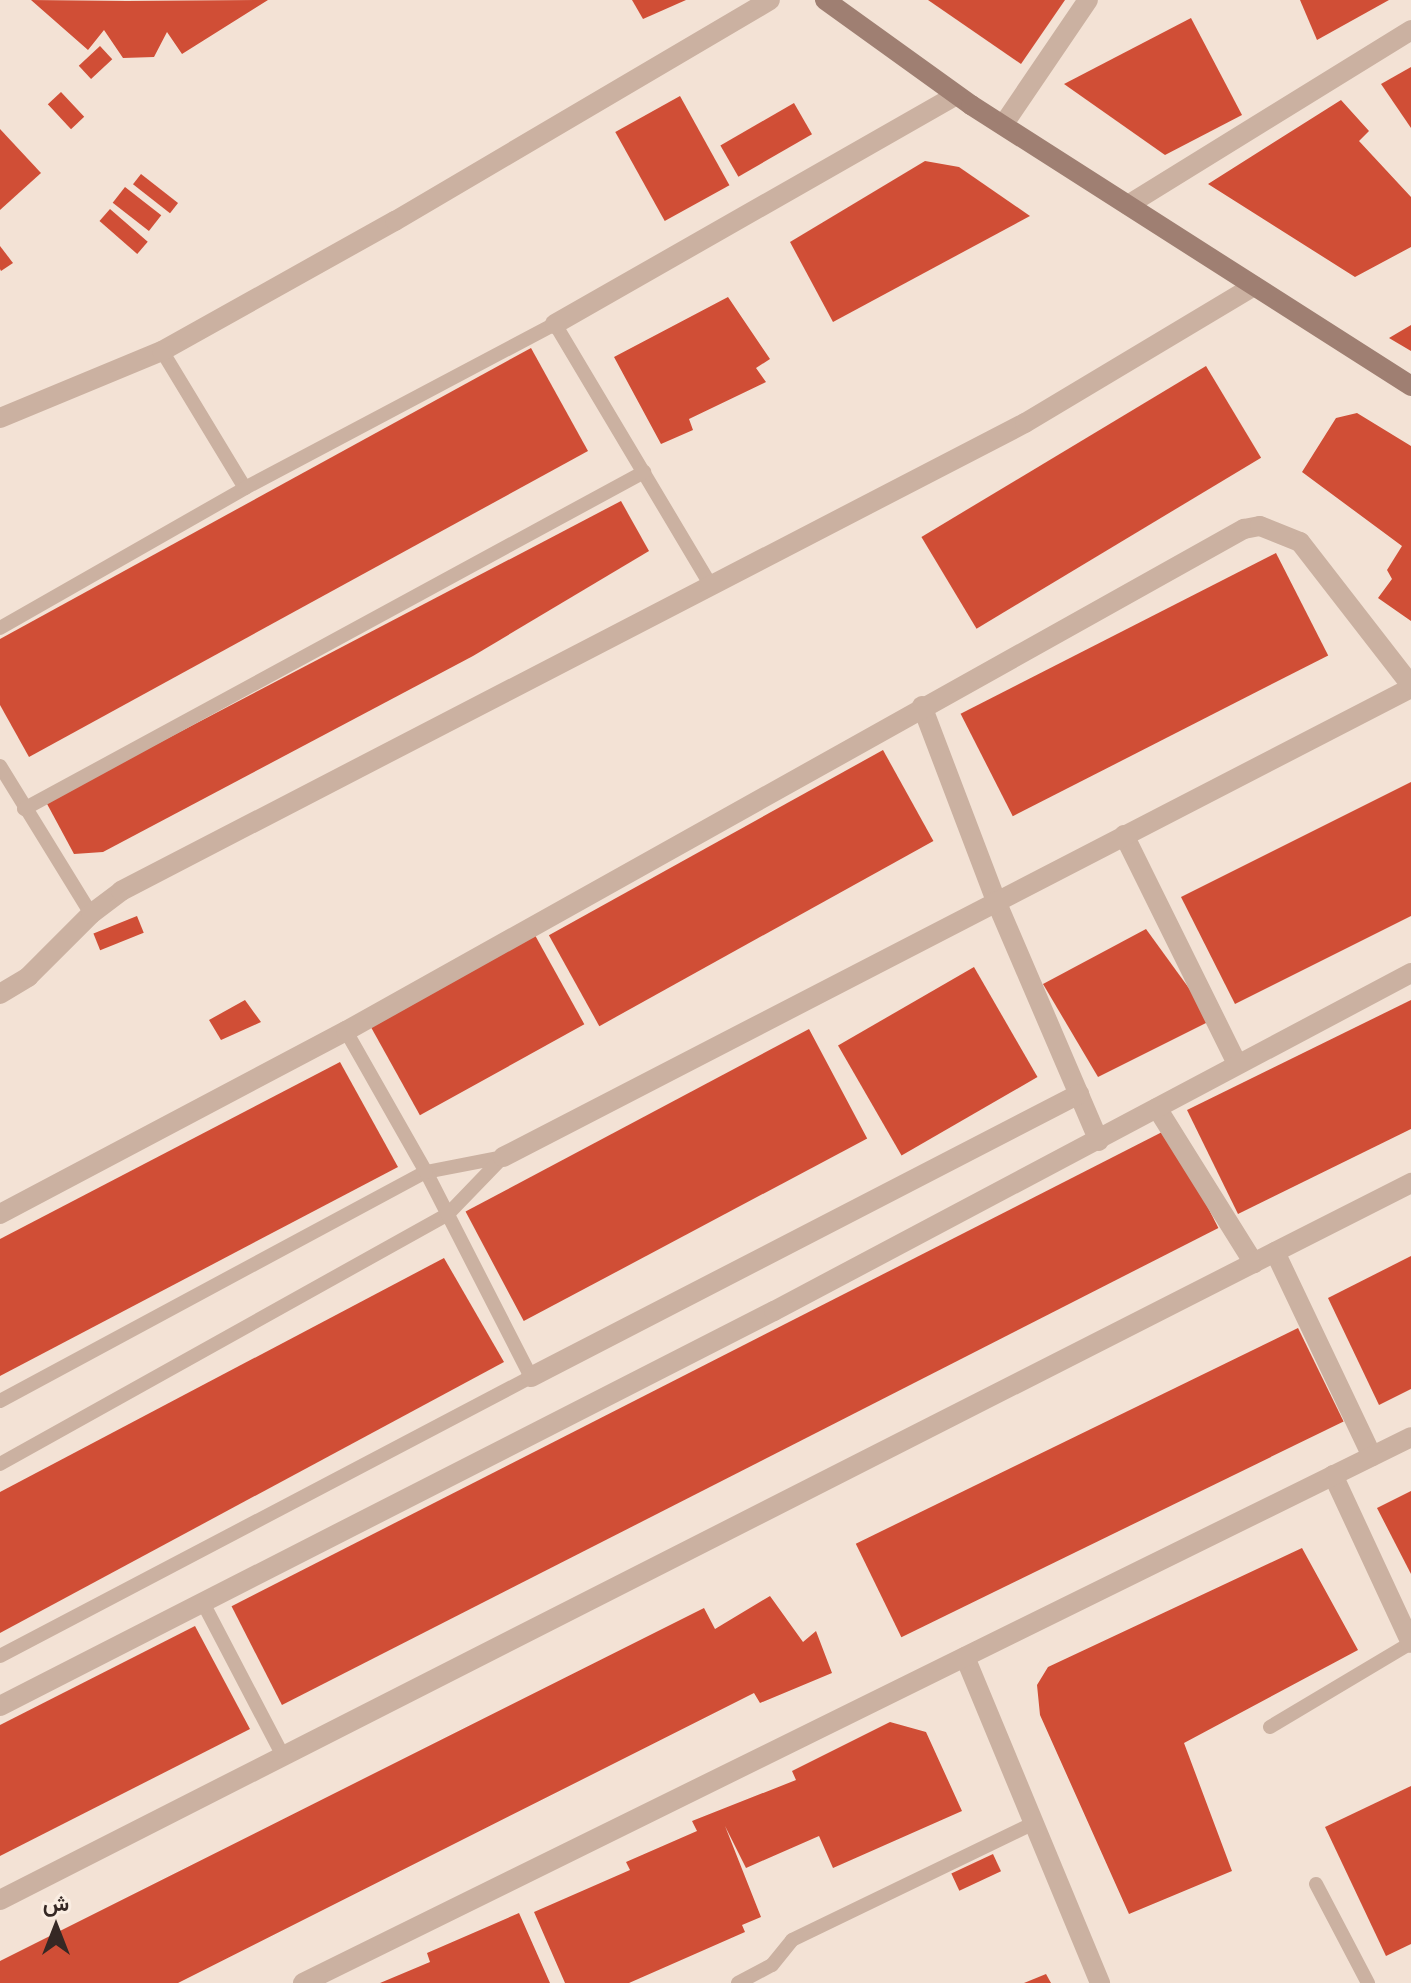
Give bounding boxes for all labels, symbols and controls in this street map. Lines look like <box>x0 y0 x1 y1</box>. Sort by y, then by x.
north arrow <box>16 1887 96 1967</box>
text: ش <box>43 1890 69 1916</box>

